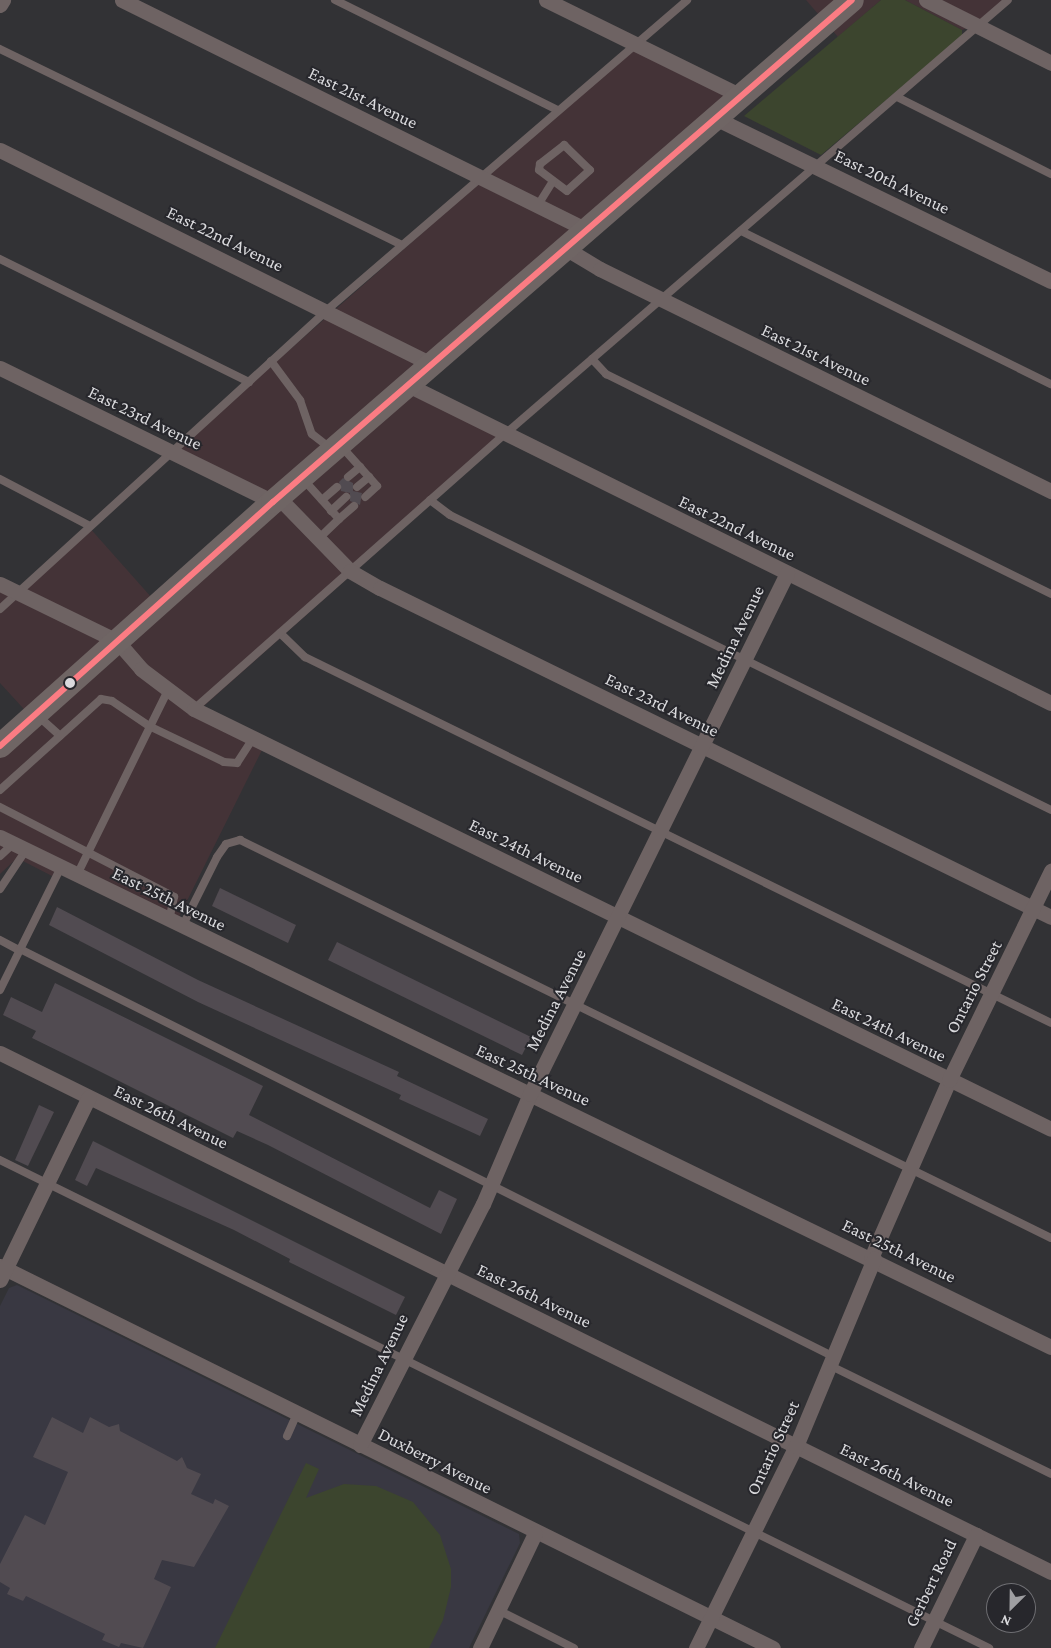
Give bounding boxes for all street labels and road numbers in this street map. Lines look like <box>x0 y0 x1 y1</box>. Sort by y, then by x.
street label: East 21st Avenue <box>305 62 421 134</box>
street label: East 20th Avenue <box>831 145 953 219</box>
street label: East 22nd Avenue <box>163 201 287 277</box>
street label: East 21st Avenue <box>758 319 874 391</box>
street label: East 23rd Avenue <box>85 381 205 455</box>
street label: East 22nd Avenue <box>675 490 799 566</box>
street label: Medina Avenue <box>701 582 769 692</box>
street label: East 23rd Avenue <box>602 668 722 742</box>
street label: East 24th Avenue <box>465 814 587 888</box>
street label: East 25th Avenue <box>109 862 229 936</box>
street label: Ontario Street <box>941 937 1007 1037</box>
street label: Medina Avenue <box>521 945 591 1055</box>
street label: East 24th Avenue <box>828 993 950 1067</box>
street label: East 25th Avenue <box>472 1039 594 1111</box>
street label: East 26th Avenue <box>110 1080 232 1154</box>
street label: East 25th Avenue <box>839 1214 959 1288</box>
street label: East 26th Avenue <box>473 1259 595 1333</box>
street label: Medina Avenue <box>345 1310 413 1420</box>
street label: Ontario Street <box>742 1397 804 1499</box>
street label: Duxberry Avenue <box>375 1423 495 1499</box>
street label: East 26th Avenue <box>836 1438 958 1512</box>
street label: Gerbert Road <box>900 1536 962 1630</box>

